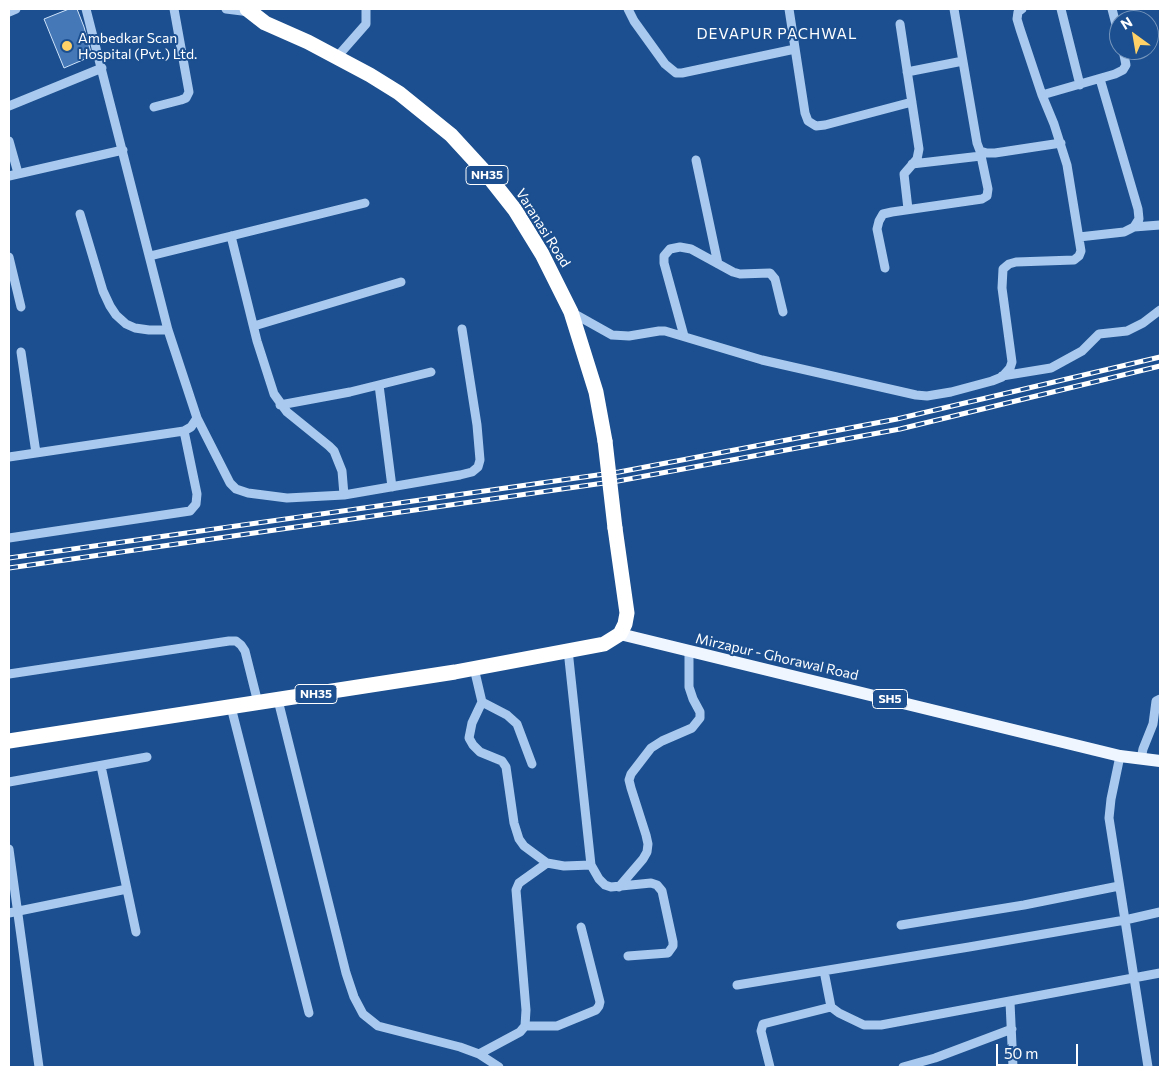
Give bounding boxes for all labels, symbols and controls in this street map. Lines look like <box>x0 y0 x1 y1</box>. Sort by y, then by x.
north arrow <box>1109 10 1159 60</box>
text: N <box>1117 13 1135 33</box>
district label: DEVAPUR PACHWAL <box>695 25 859 43</box>
place label: Ambedkar Scan Hospital (Pvt.) Ltd. <box>78 30 197 62</box>
marker: Ambedkar Scan Hospital (Pvt.) Ltd. <box>60 39 74 53</box>
road number: NH35 <box>466 166 508 184</box>
street label: Varanasi Road <box>512 186 574 270</box>
street label: Mirzapur - Ghorawal Road <box>694 630 860 684</box>
road number: NH35 <box>295 684 337 704</box>
road number: SH5 <box>872 690 908 709</box>
scale bar <box>999 1034 1082 1066</box>
text: 50 m <box>1004 1044 1038 1062</box>

